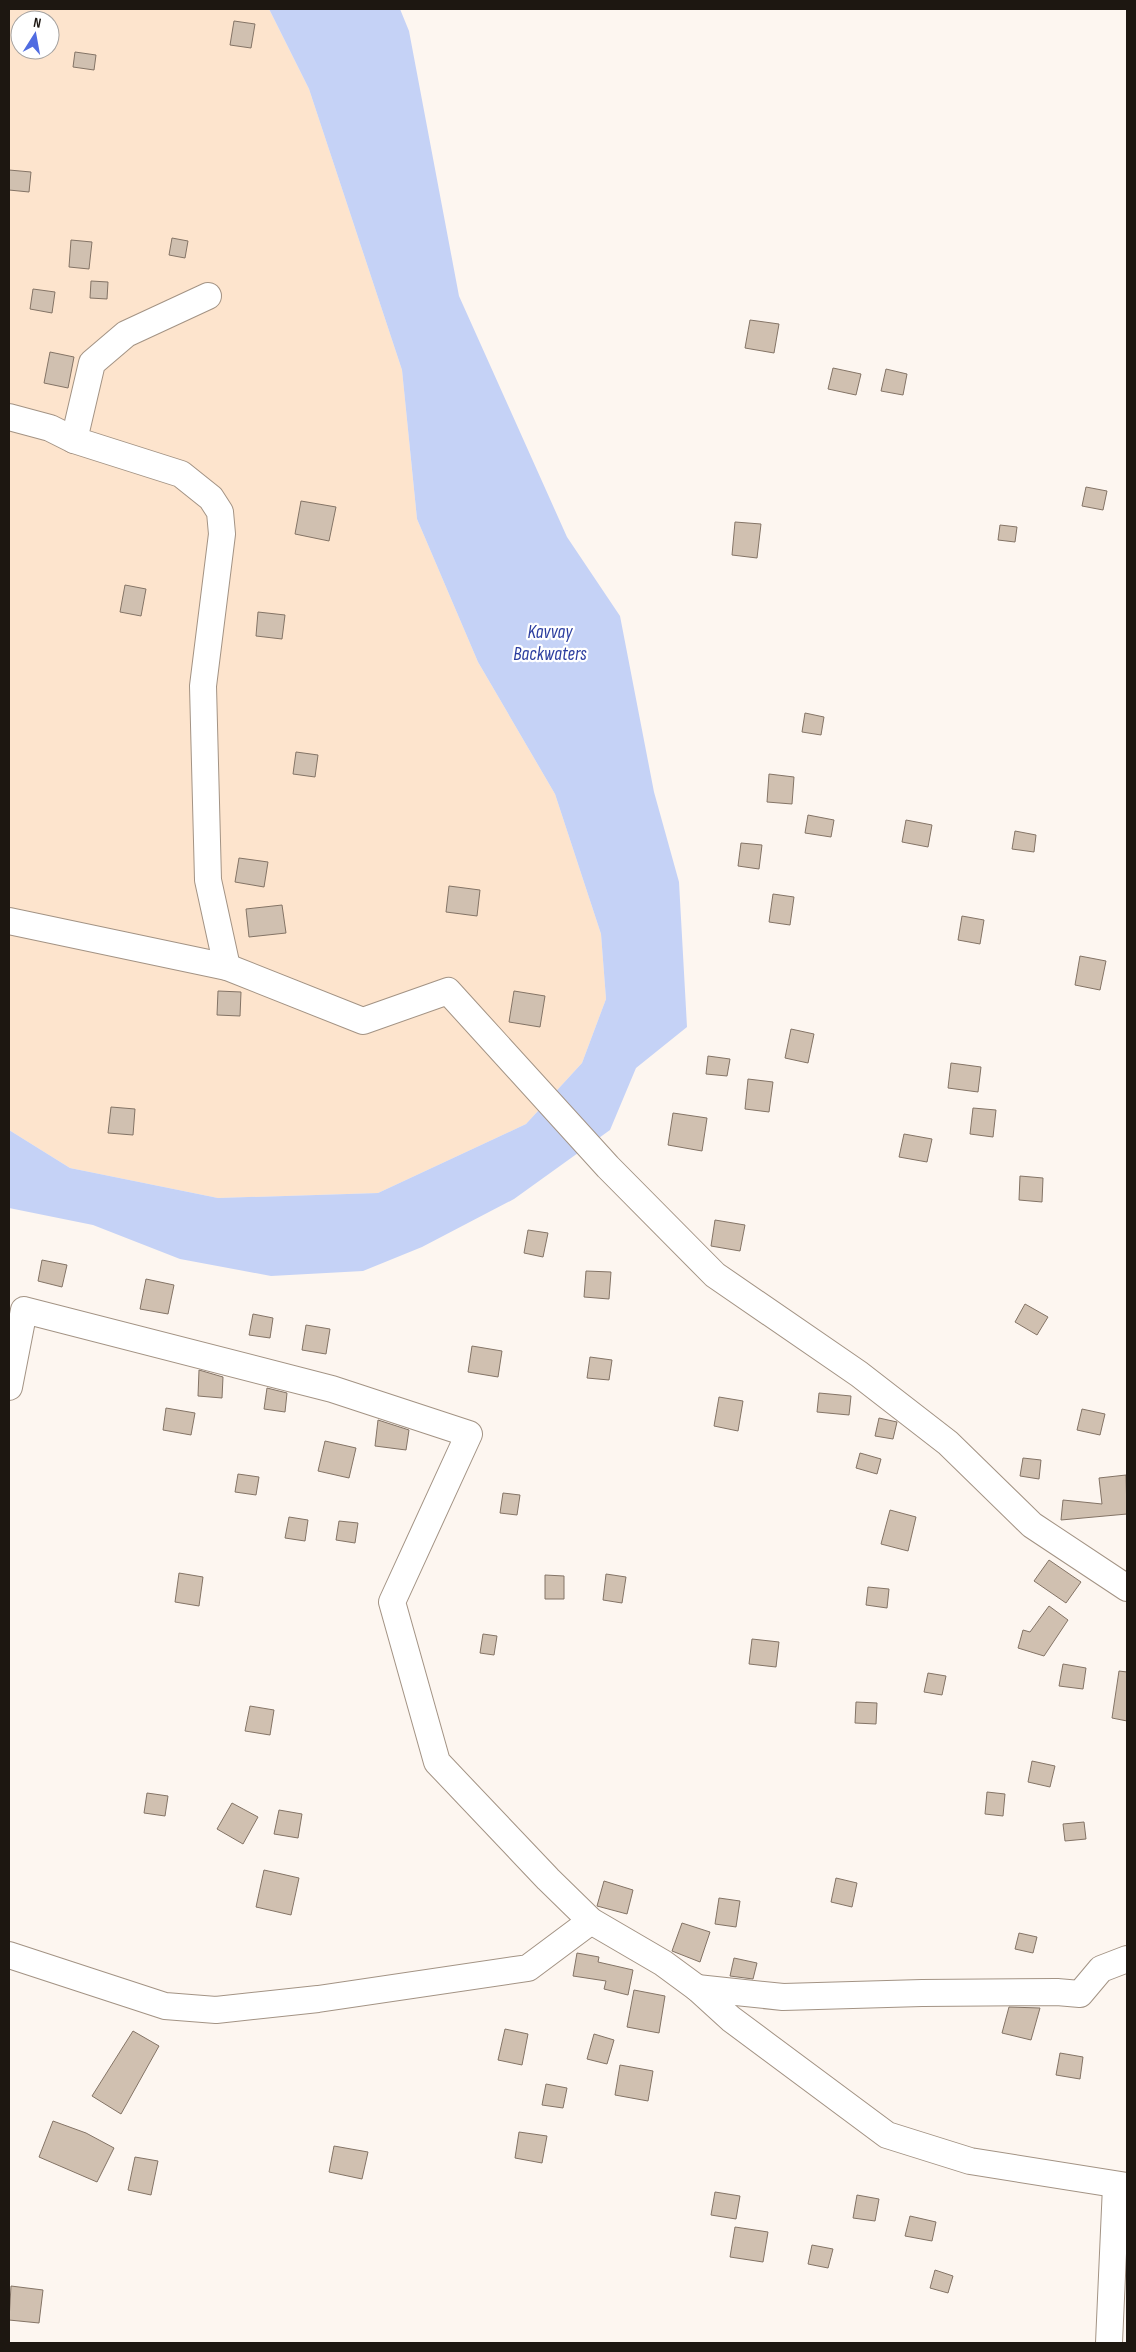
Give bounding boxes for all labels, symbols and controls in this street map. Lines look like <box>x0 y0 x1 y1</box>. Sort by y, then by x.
north arrow <box>10 10 60 60</box>
text: N <box>32 14 43 32</box>
water label: Kavvay Backwaters <box>513 621 587 666</box>

